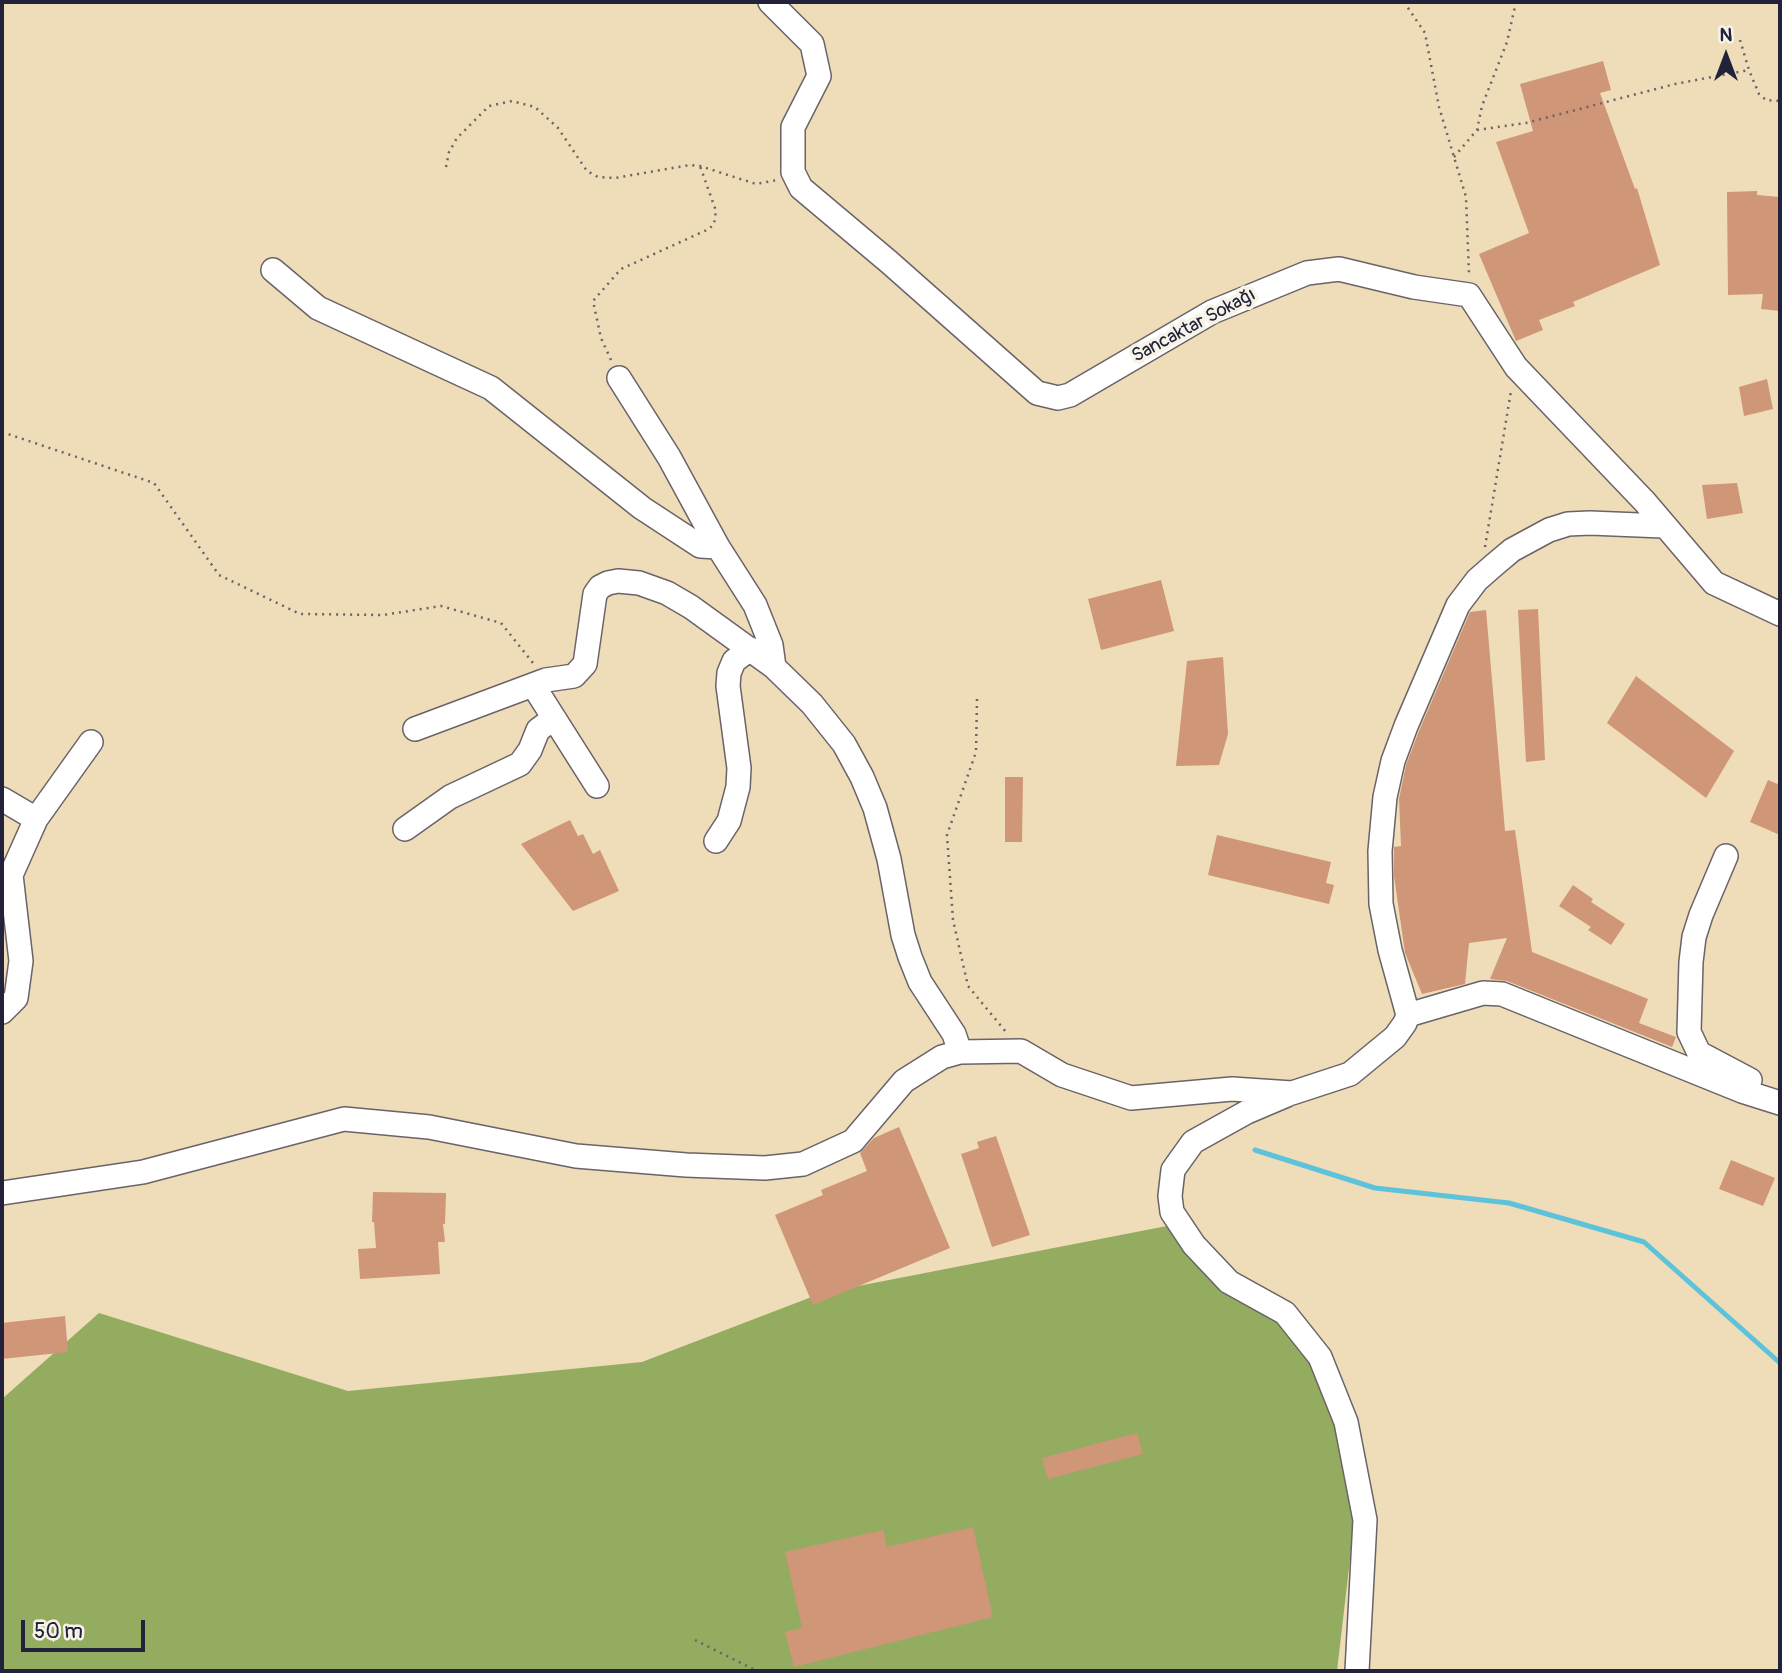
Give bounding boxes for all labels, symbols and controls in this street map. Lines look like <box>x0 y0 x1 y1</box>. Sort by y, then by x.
north arrow <box>1691 21 1761 91</box>
text: N <box>1720 23 1732 47</box>
street label: Sancaktar Sokağı <box>1128 284 1260 368</box>
scale bar <box>24 1606 149 1650</box>
text: 50 m <box>34 1618 83 1645</box>

